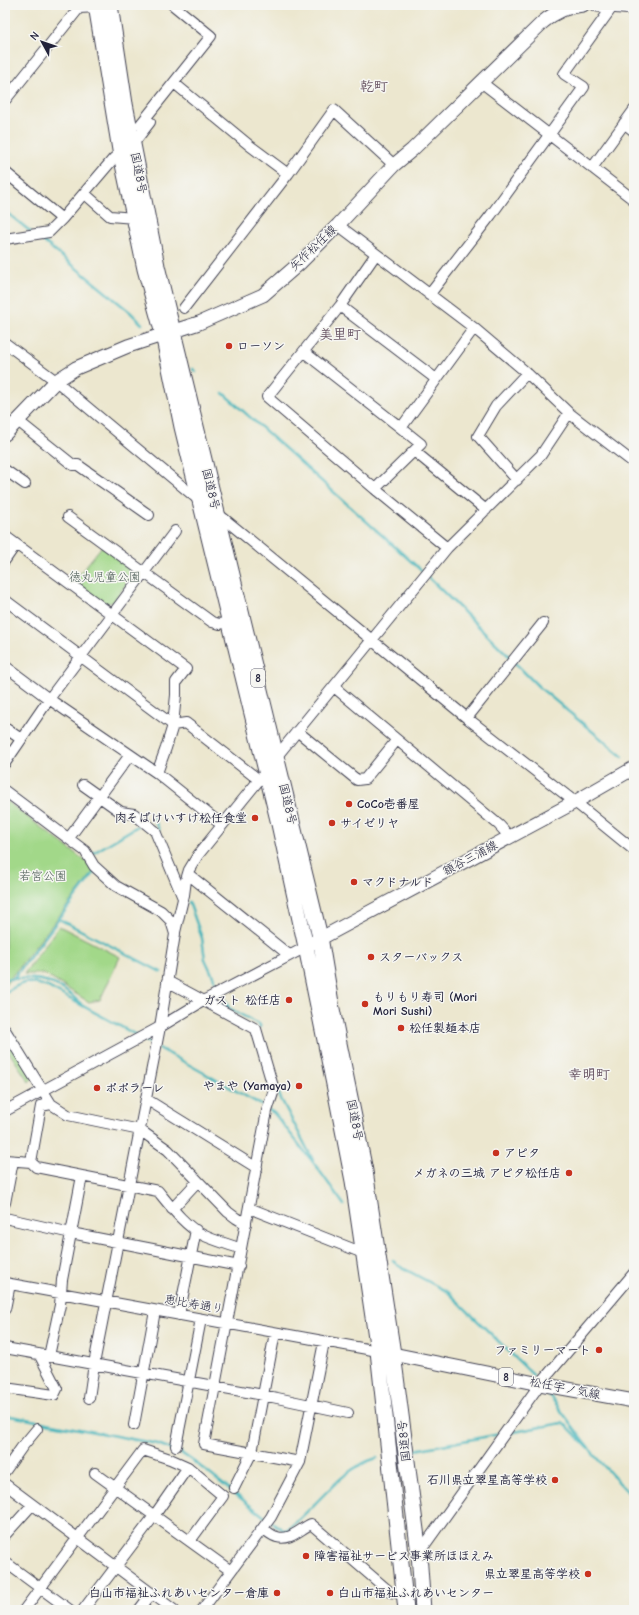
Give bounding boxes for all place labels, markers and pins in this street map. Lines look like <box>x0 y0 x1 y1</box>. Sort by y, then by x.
place label: ローソン <box>237 339 285 353</box>
marker: ローソン <box>224 341 234 351</box>
place label: CoCo壱番屋 <box>357 797 420 811</box>
marker: CoCo壱番屋 <box>344 799 354 809</box>
place label: 肉そばけいすけ松任食堂 <box>115 811 247 825</box>
marker: 肉そばけいすけ松任食堂 <box>250 813 260 823</box>
place label: サイゼリヤ <box>340 816 399 830</box>
marker: サイゼリヤ <box>327 818 337 828</box>
place label: マクドナルド <box>362 875 434 889</box>
marker: マクドナルド <box>349 877 359 887</box>
place label: スターバックス <box>379 950 463 964</box>
marker: スターバックス <box>366 952 376 962</box>
place label: もりもり寿司 (Mori Mori Sushi) <box>373 990 477 1018</box>
place label: ガスト 松任店 <box>204 993 281 1007</box>
marker: ガスト 松任店 <box>284 995 294 1005</box>
marker: もりもり寿司 (Mori Mori Sushi) <box>360 999 370 1009</box>
place label: 松任製麺本店 <box>409 1021 481 1035</box>
marker: 松任製麺本店 <box>396 1023 406 1033</box>
place label: やまや (Yamaya) <box>203 1079 291 1093</box>
place label: ポポラーレ <box>105 1081 165 1095</box>
marker: やまや (Yamaya) <box>294 1081 304 1091</box>
marker: ポポラーレ <box>92 1083 102 1093</box>
place label: アピタ <box>504 1146 540 1160</box>
marker: アピタ <box>491 1148 501 1158</box>
place label: メガネの三城 アピタ松任店 <box>413 1166 561 1180</box>
marker: メガネの三城 アピタ松任店 <box>564 1168 574 1178</box>
place label: ファミリーマート <box>495 1343 591 1357</box>
marker: ファミリーマート <box>594 1345 604 1355</box>
place label: 石川県立翠星高等学校 <box>427 1473 547 1487</box>
marker: 石川県立翠星高等学校 <box>550 1475 560 1485</box>
place label: 障害福祉サービス事業所ほほえみ <box>314 1549 494 1563</box>
marker: 障害福祉サービス事業所ほほえみ <box>301 1551 311 1561</box>
place label: 県立翠星高等学校 <box>484 1567 580 1581</box>
marker: 県立翠星高等学校 <box>583 1569 593 1579</box>
place label: 白山市福祉ふれあいセンター倉庫 <box>89 1586 269 1600</box>
place label: 白山市福祉ふれあいセンター <box>338 1586 494 1600</box>
marker: 白山市福祉ふれあいセンター倉庫 <box>272 1588 282 1598</box>
marker: 白山市福祉ふれあいセンター <box>325 1588 335 1598</box>

